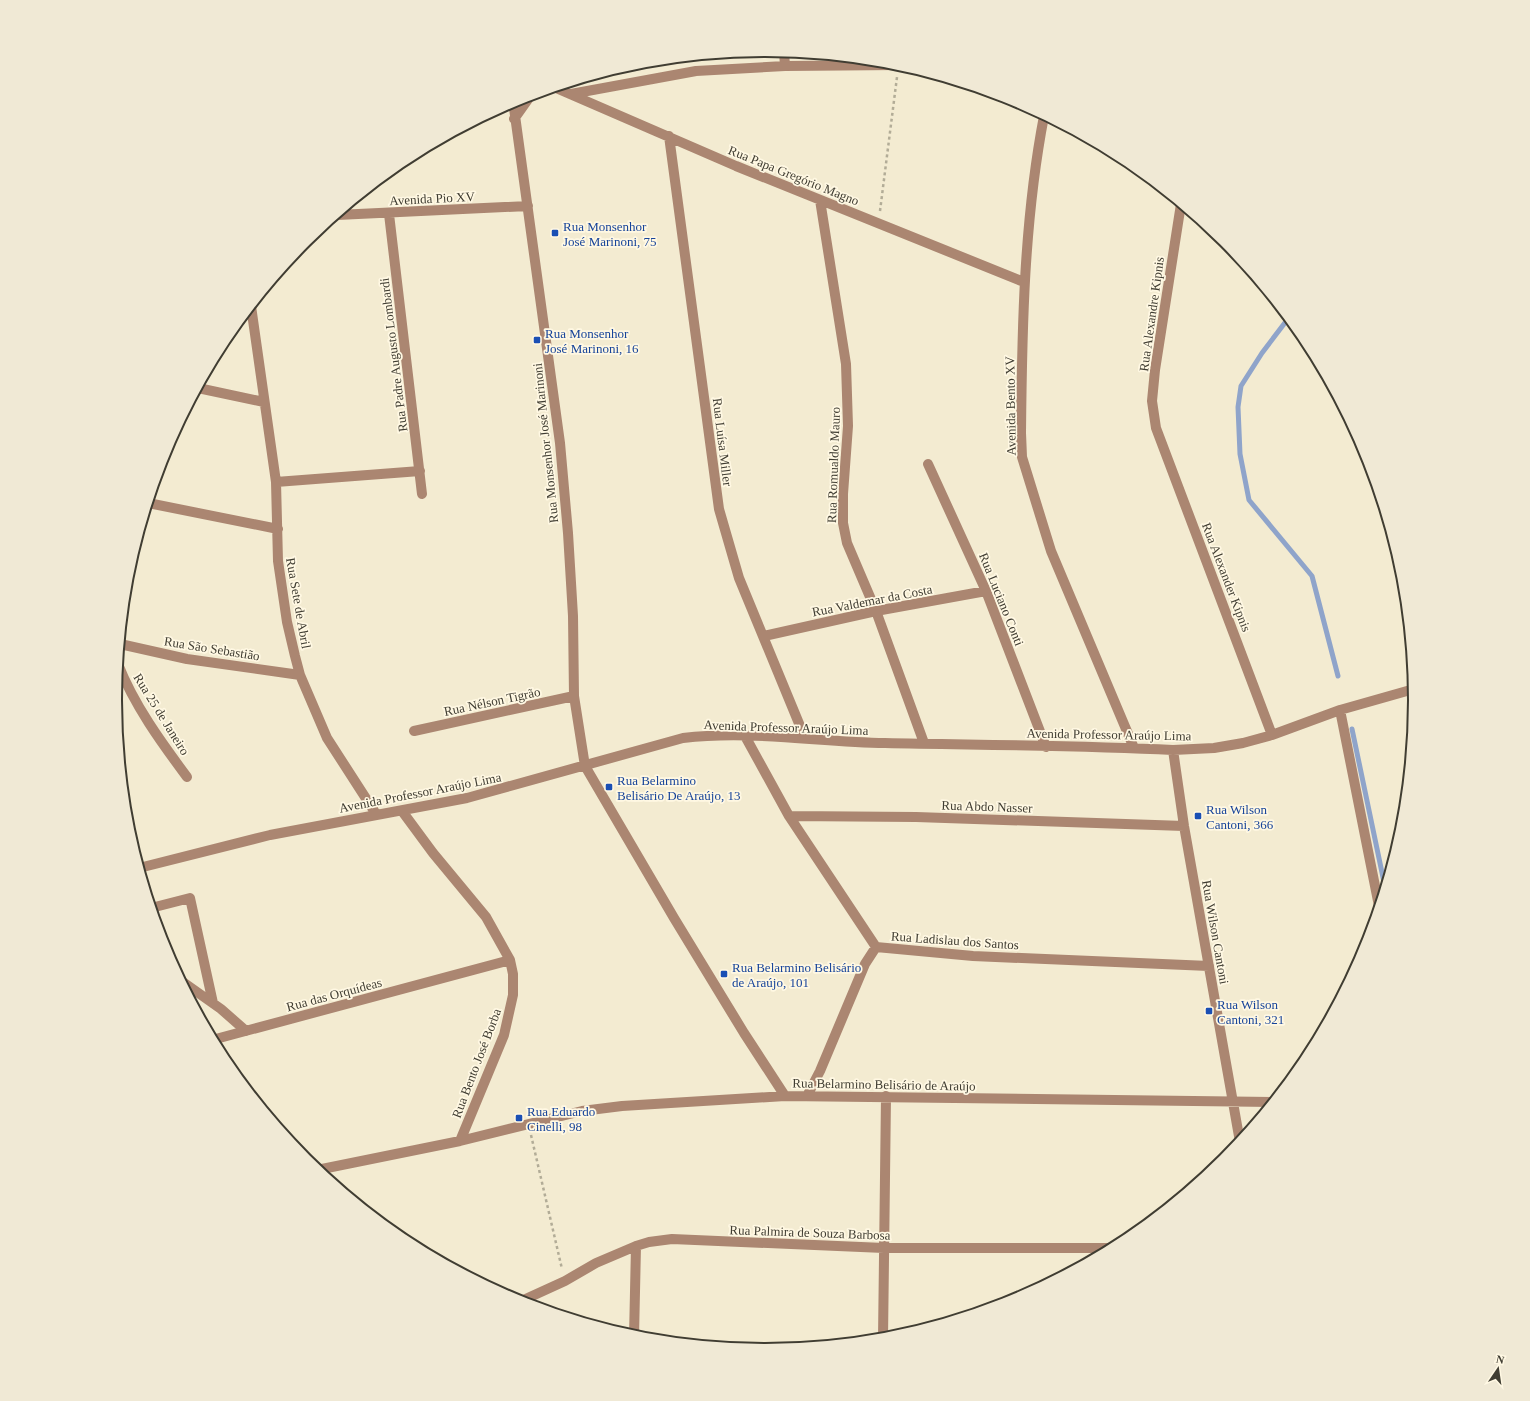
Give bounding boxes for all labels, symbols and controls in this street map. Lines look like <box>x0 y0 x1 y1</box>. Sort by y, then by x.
street label: Rua Papa Gregório Magno <box>726 142 861 209</box>
street label: Avenida Pio XV <box>389 189 476 208</box>
place label: Rua Monsenhor José Marinoni, 75 <box>563 219 657 249</box>
marker: Rua Monsenhor José Marinoni, 75 <box>550 228 560 238</box>
street label: Rua Alexandre Kipnis <box>1136 256 1167 372</box>
street label: Rua Padre Augusto Lombardi <box>377 277 410 433</box>
place label: Rua Monsenhor José Marinoni, 16 <box>545 326 639 356</box>
marker: Rua Monsenhor José Marinoni, 16 <box>532 335 542 345</box>
street label: Avenida Bento XV <box>1002 356 1019 456</box>
street label: Rua Monsenhor José Marinoni <box>530 362 561 524</box>
street label: Rua Luísa Miller <box>710 397 735 488</box>
street label: Rua Romualdo Mauro <box>824 407 843 523</box>
street label: Rua Alexander Kipnis <box>1199 521 1254 634</box>
street label: Rua Luciano Conti <box>976 551 1027 648</box>
street label: Rua Sete de Abril <box>283 556 314 650</box>
street label: Rua Valdemar da Costa <box>811 581 934 620</box>
street label: Rua São Sebastião <box>163 634 261 663</box>
street label: Rua 25 de Janeiro <box>130 671 193 758</box>
street label: Rua Nélson Tigrão <box>443 684 542 719</box>
street label: Avenida Professor Araújo Lima <box>703 717 869 738</box>
street label: Avenida Professor Araújo Lima <box>1026 726 1192 743</box>
street label: Avenida Professor Araújo Lima <box>338 769 503 816</box>
place label: Rua Belarmino Belisário De Araújo, 13 <box>617 773 740 803</box>
marker: Rua Belarmino Belisário De Araújo, 13 <box>604 782 614 792</box>
street label: Rua Abdo Nasser <box>941 797 1033 816</box>
place label: Rua Wilson Cantoni, 366 <box>1206 802 1274 832</box>
marker: Rua Wilson Cantoni, 366 <box>1193 811 1203 821</box>
street label: Rua Wilson Cantoni <box>1199 879 1232 986</box>
street label: Rua Ladislau dos Santos <box>891 929 1019 952</box>
place label: Rua Belarmino Belisário de Araújo, 101 <box>732 960 861 990</box>
marker: Rua Belarmino Belisário de Araújo, 101 <box>719 969 729 979</box>
street label: Rua das Orquídeas <box>285 975 383 1014</box>
place label: Rua Wilson Cantoni, 321 <box>1217 997 1284 1027</box>
street label: Rua Bento José Borba <box>449 1006 504 1120</box>
marker: Rua Wilson Cantoni, 321 <box>1204 1006 1214 1016</box>
street label: Rua Belarmino Belisário de Araújo <box>792 1075 976 1094</box>
place label: Rua Eduardo Cinelli, 98 <box>527 1104 595 1134</box>
marker: Rua Eduardo Cinelli, 98 <box>514 1113 524 1123</box>
street label: Rua Palmira de Souza Barbosa <box>729 1222 891 1243</box>
north arrow <box>1478 1349 1518 1389</box>
text: N <box>1495 1353 1506 1366</box>

